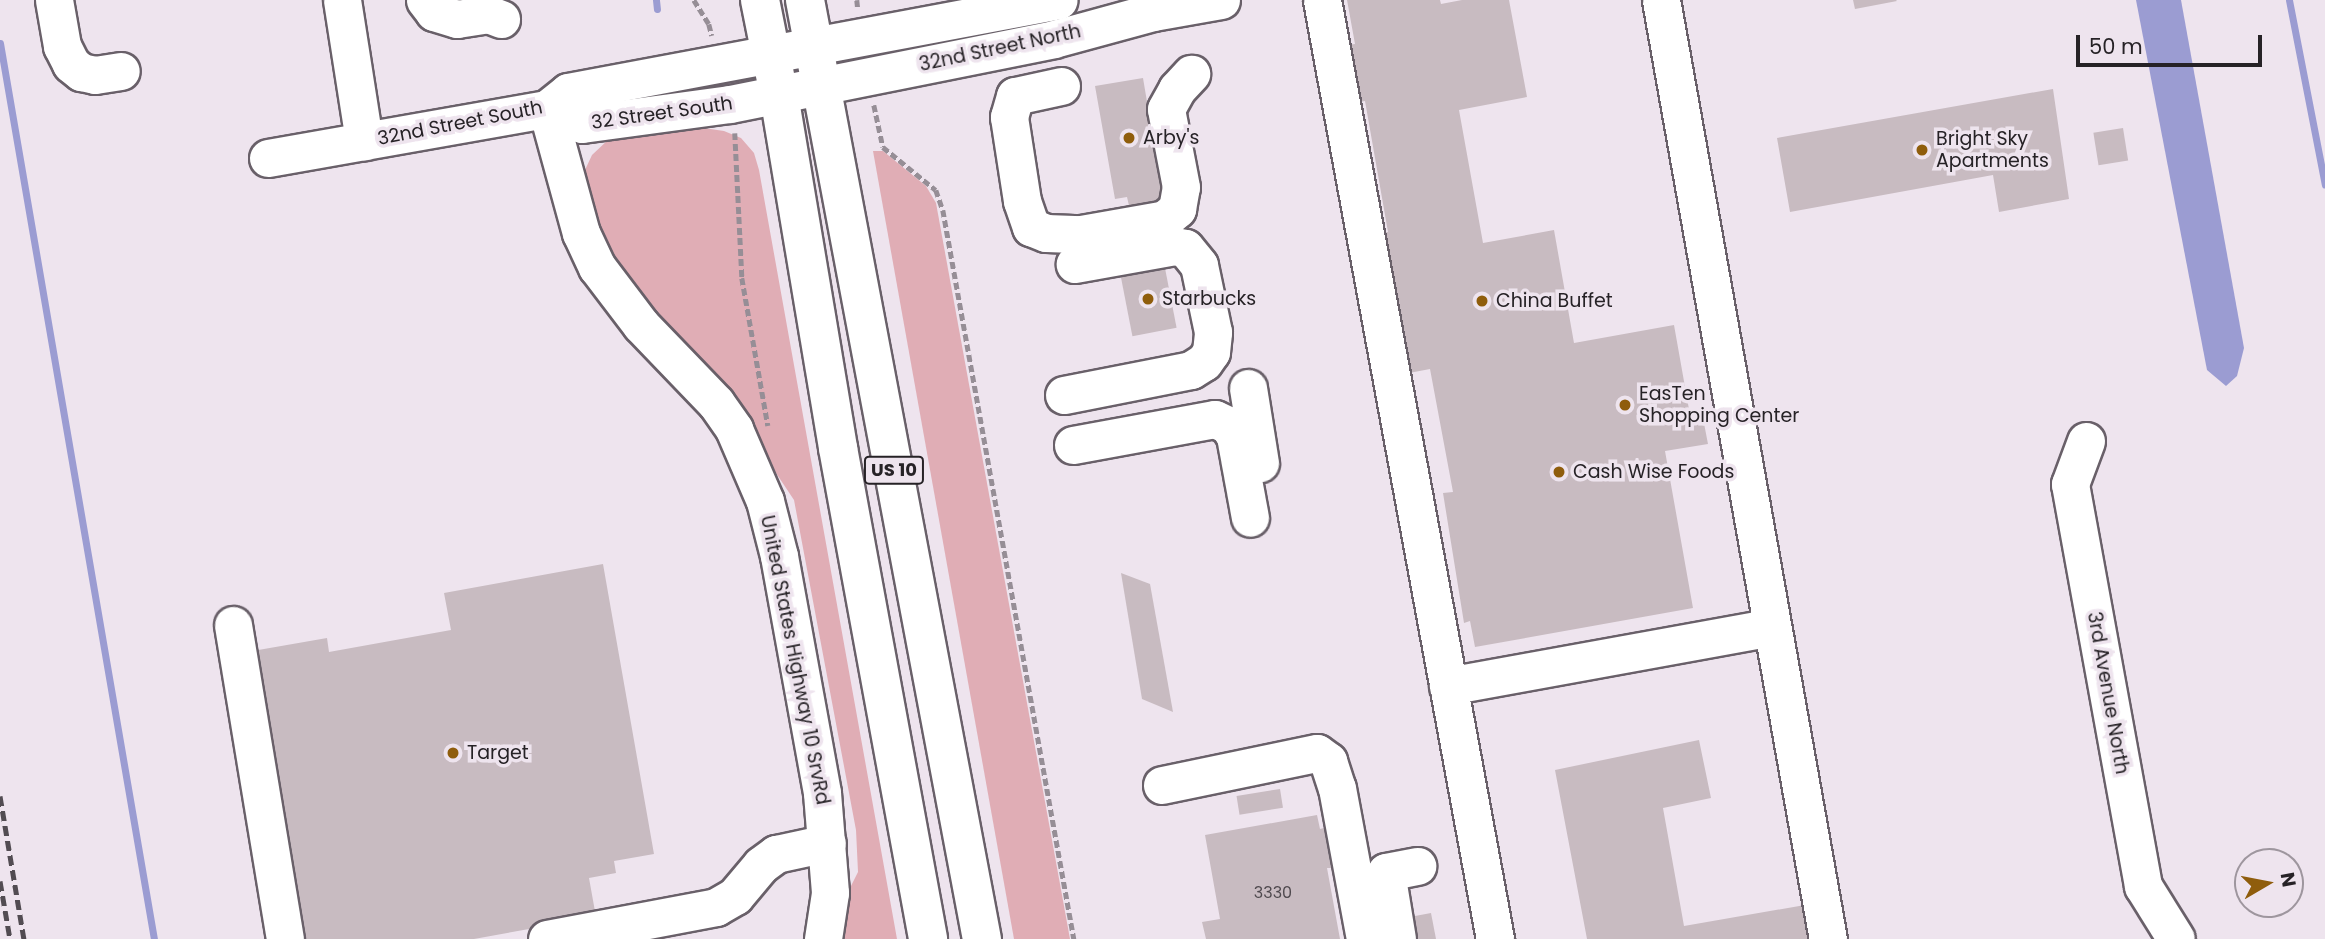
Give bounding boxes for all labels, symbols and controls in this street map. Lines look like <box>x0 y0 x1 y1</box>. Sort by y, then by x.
street label: 32nd Street North <box>917 20 1083 76</box>
scale bar <box>2080 21 2266 65</box>
text: 50 m <box>2089 32 2143 61</box>
street label: 32 Street South <box>590 92 734 134</box>
street label: 32nd Street South <box>376 96 544 150</box>
place label: Arby's <box>1143 127 1199 149</box>
place label: Bright Sky Apartments <box>1936 128 2049 172</box>
marker: Arby's <box>1121 130 1137 146</box>
marker: Bright Sky Apartments <box>1914 142 1930 158</box>
place label: Starbucks <box>1162 288 1256 310</box>
place label: China Buffet <box>1496 290 1613 312</box>
marker: Starbucks <box>1140 291 1156 307</box>
marker: China Buffet <box>1474 293 1490 309</box>
place label: EasTen Shopping Center <box>1639 383 1799 427</box>
marker: EasTen Shopping Center <box>1617 397 1633 413</box>
road number: US 10 <box>862 456 926 484</box>
place label: Cash Wise Foods <box>1573 461 1734 483</box>
marker: Cash Wise Foods <box>1551 464 1567 480</box>
street label: United States Highway 10 SrvRd <box>756 513 834 807</box>
street label: 3rd Avenue North <box>2083 610 2133 776</box>
place label: Target <box>467 742 529 764</box>
marker: Target <box>445 745 461 761</box>
north arrow <box>2234 848 2304 918</box>
text: N <box>2274 870 2303 889</box>
house number: 3330 <box>1254 883 1292 903</box>

